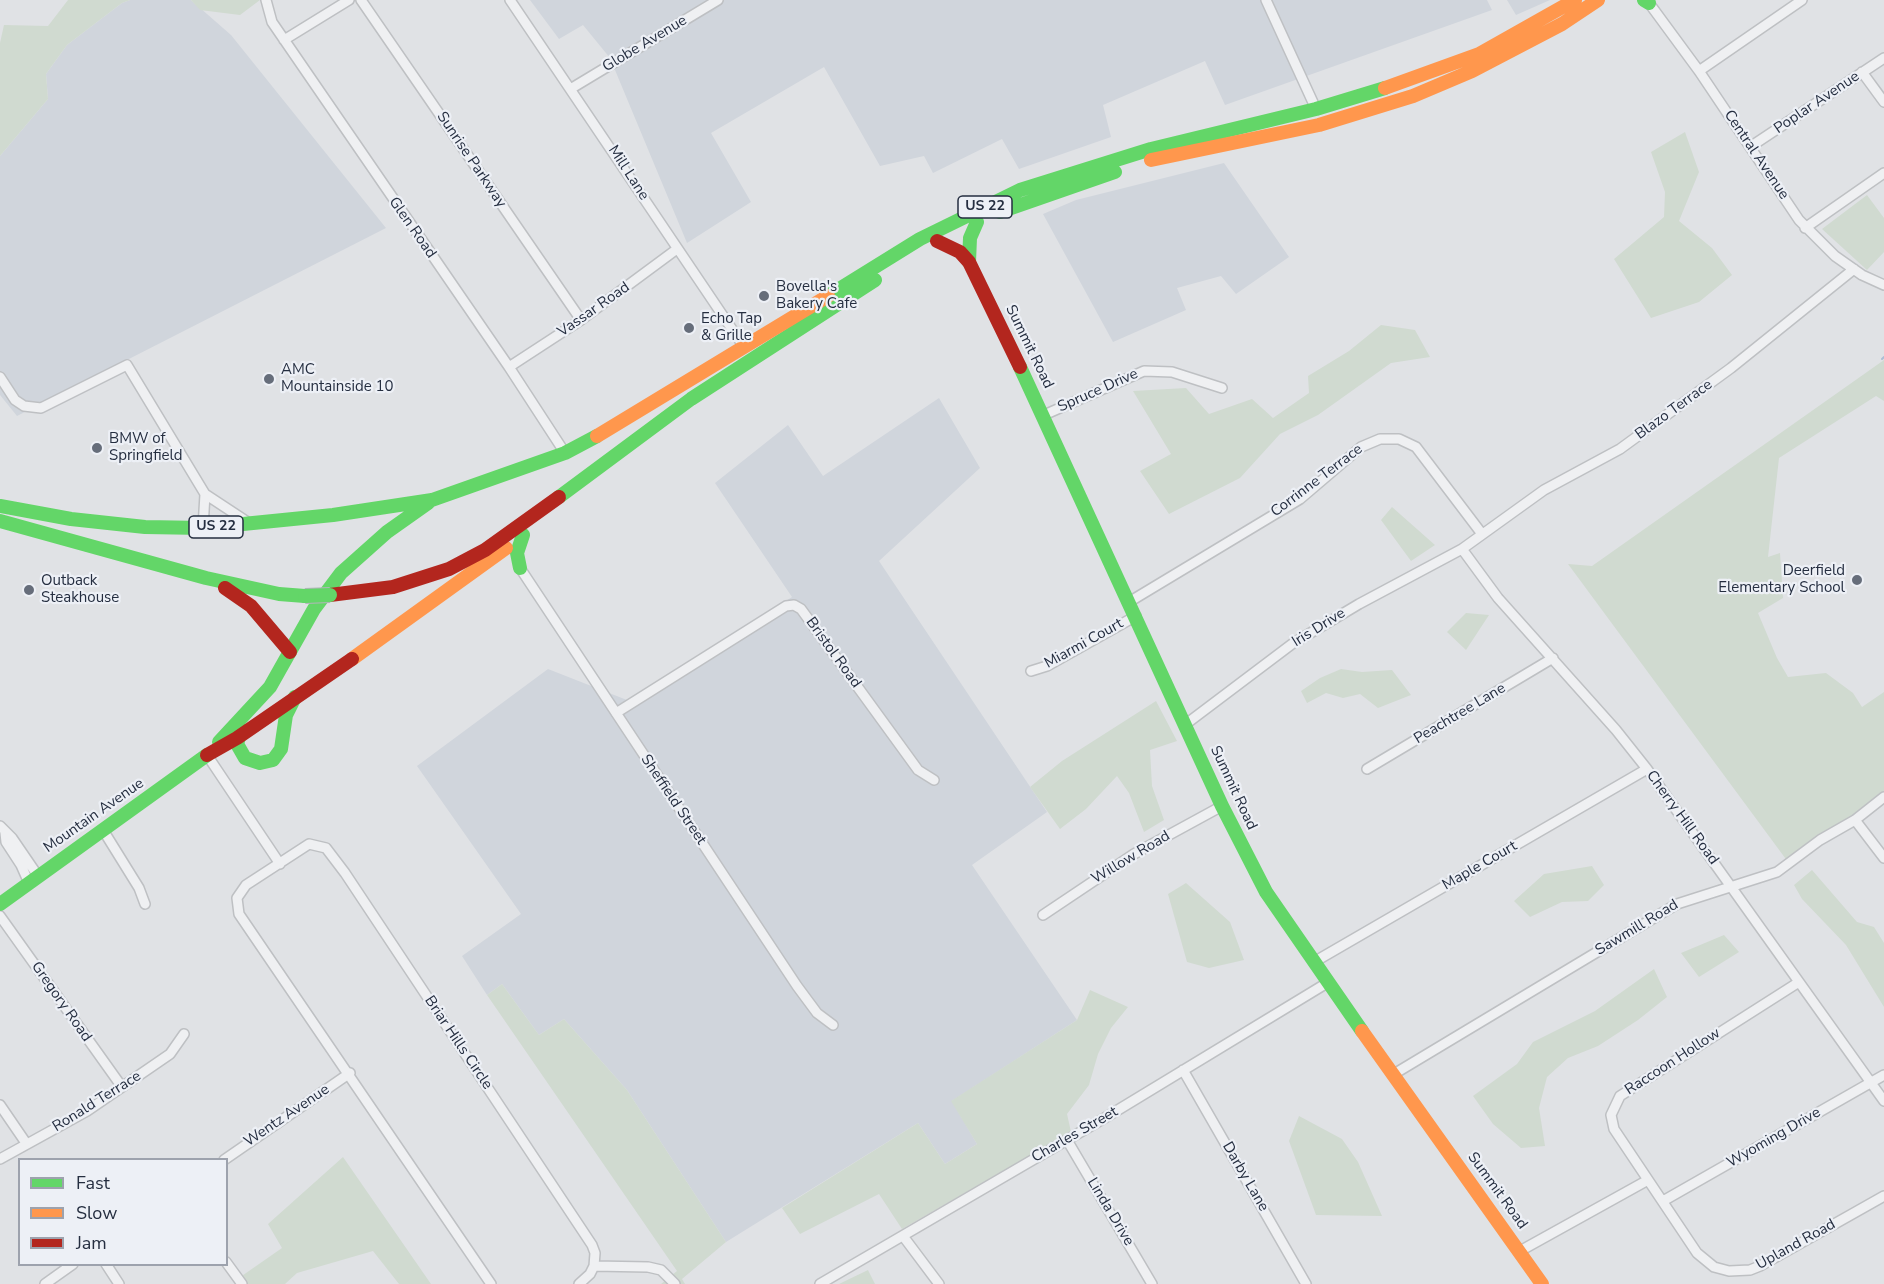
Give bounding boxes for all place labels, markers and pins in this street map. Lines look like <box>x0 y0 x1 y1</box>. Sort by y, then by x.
place label: Bovella's Bakery Cafe <box>776 278 857 313</box>
marker: Bovella's Bakery Cafe <box>757 289 771 303</box>
place label: Echo Tap & Grille <box>701 310 762 345</box>
marker: Echo Tap & Grille <box>682 321 696 335</box>
place label: AMC Mountainside 10 <box>281 361 394 396</box>
marker: AMC Mountainside 10 <box>262 372 276 386</box>
place label: BMW of Springfield <box>109 430 183 465</box>
marker: BMW of Springfield <box>90 441 104 455</box>
place label: Deerfield Elementary School <box>1718 562 1845 597</box>
place label: Outback Steakhouse <box>41 572 119 607</box>
marker: Deerfield Elementary School <box>1850 573 1864 587</box>
marker: Outback Steakhouse <box>22 583 36 597</box>

